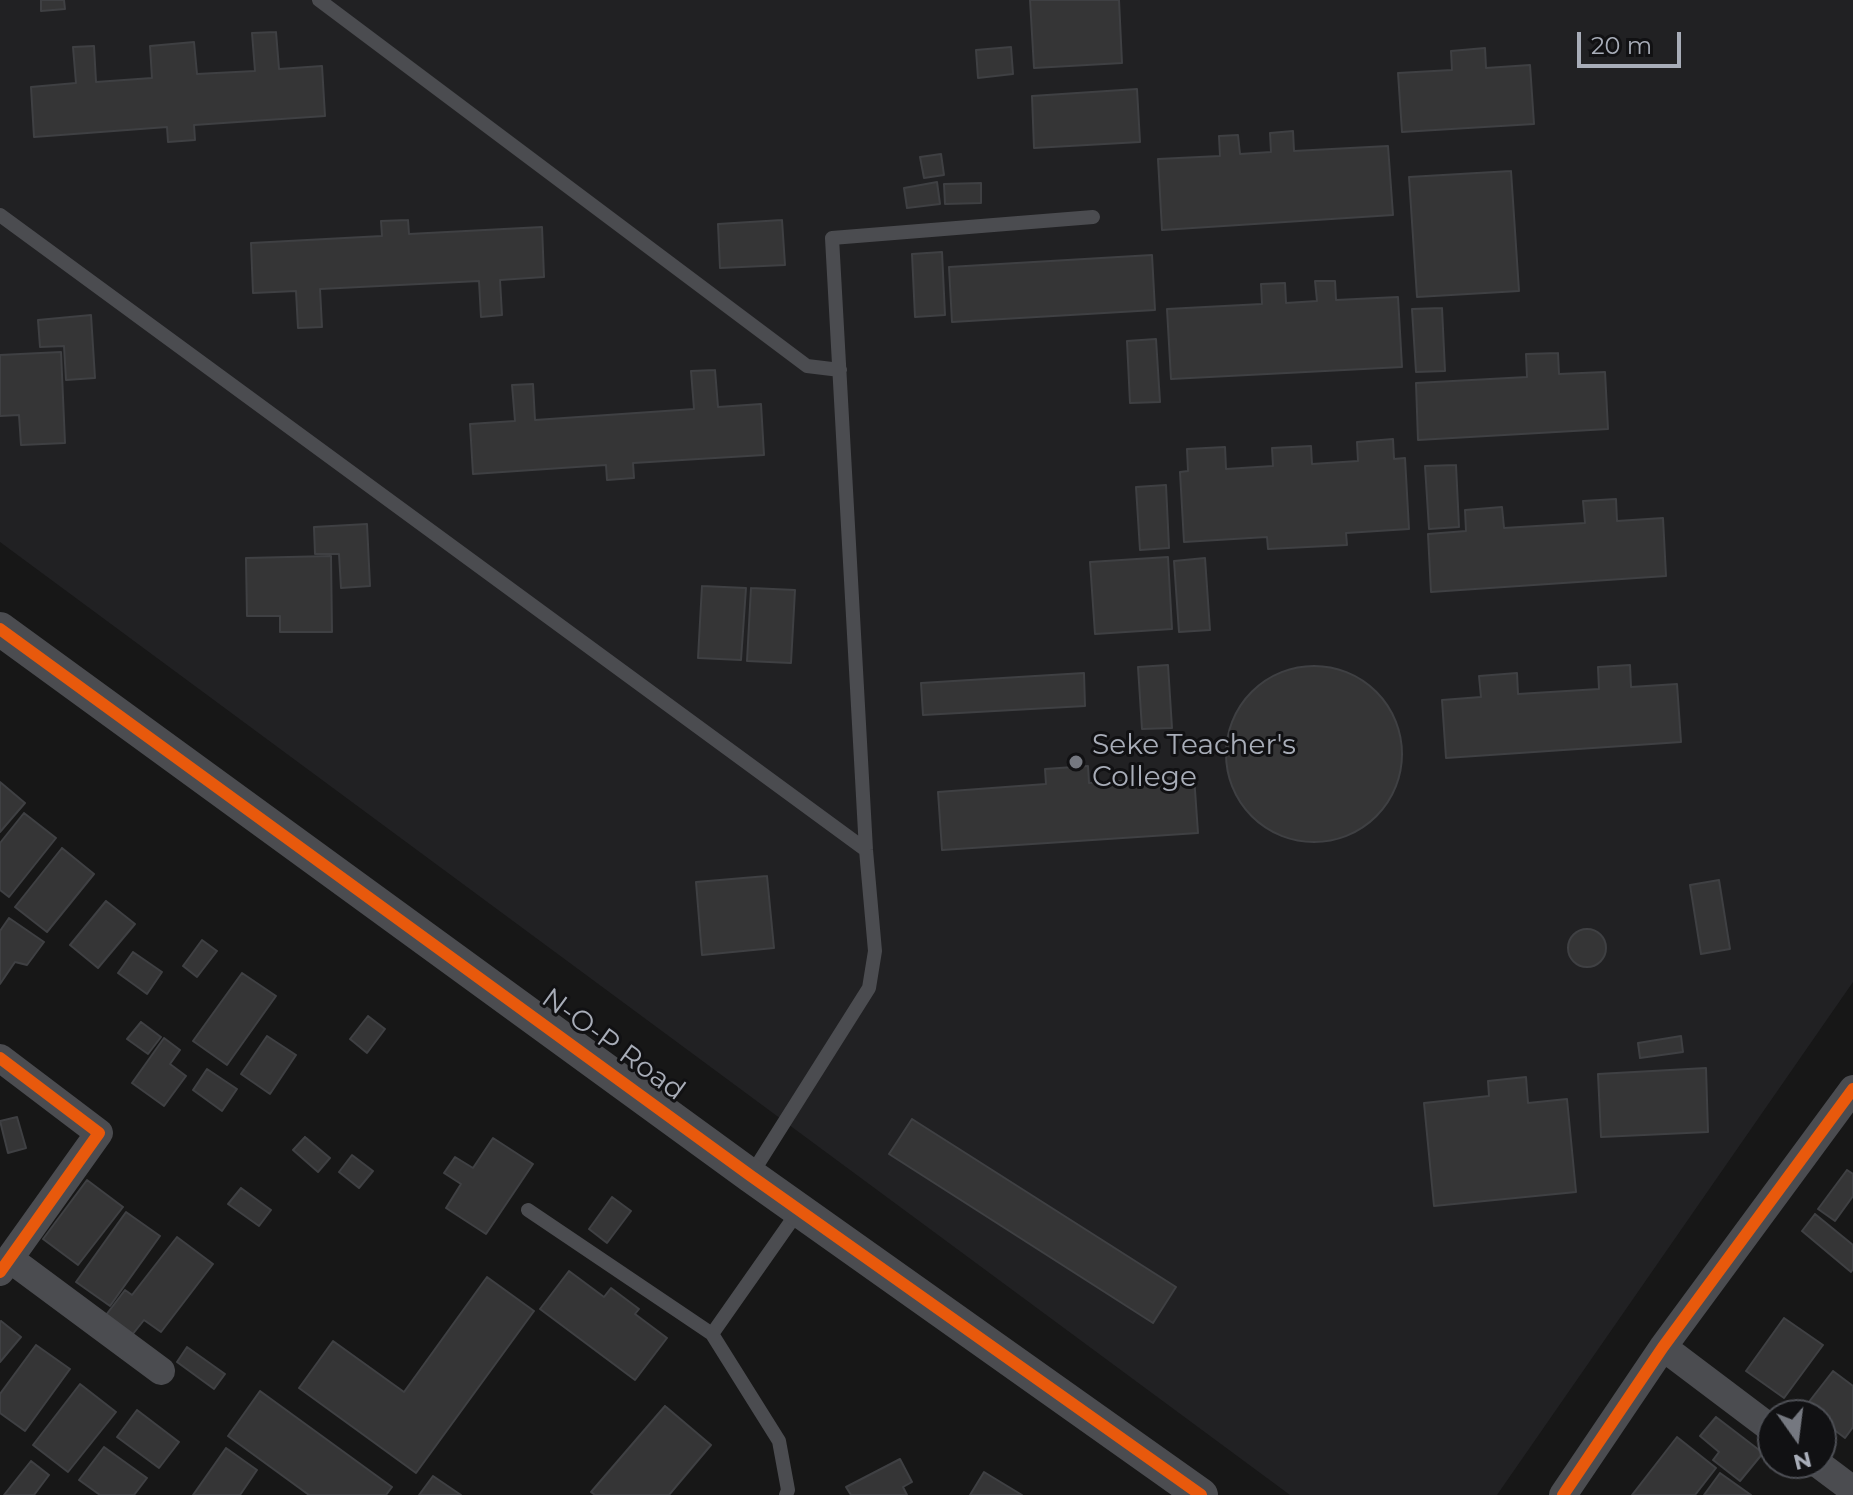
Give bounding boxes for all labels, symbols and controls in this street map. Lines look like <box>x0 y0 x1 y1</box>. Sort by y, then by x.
scale bar <box>1581 16 1685 66</box>
text: 20 m <box>1591 31 1652 60</box>
place label: Seke Teacher's College <box>1092 729 1296 795</box>
marker: Seke Teacher's College <box>1067 753 1085 771</box>
street label: N-O-P Road <box>535 982 691 1108</box>
north arrow <box>1757 1399 1837 1479</box>
text: N <box>1791 1446 1814 1476</box>

